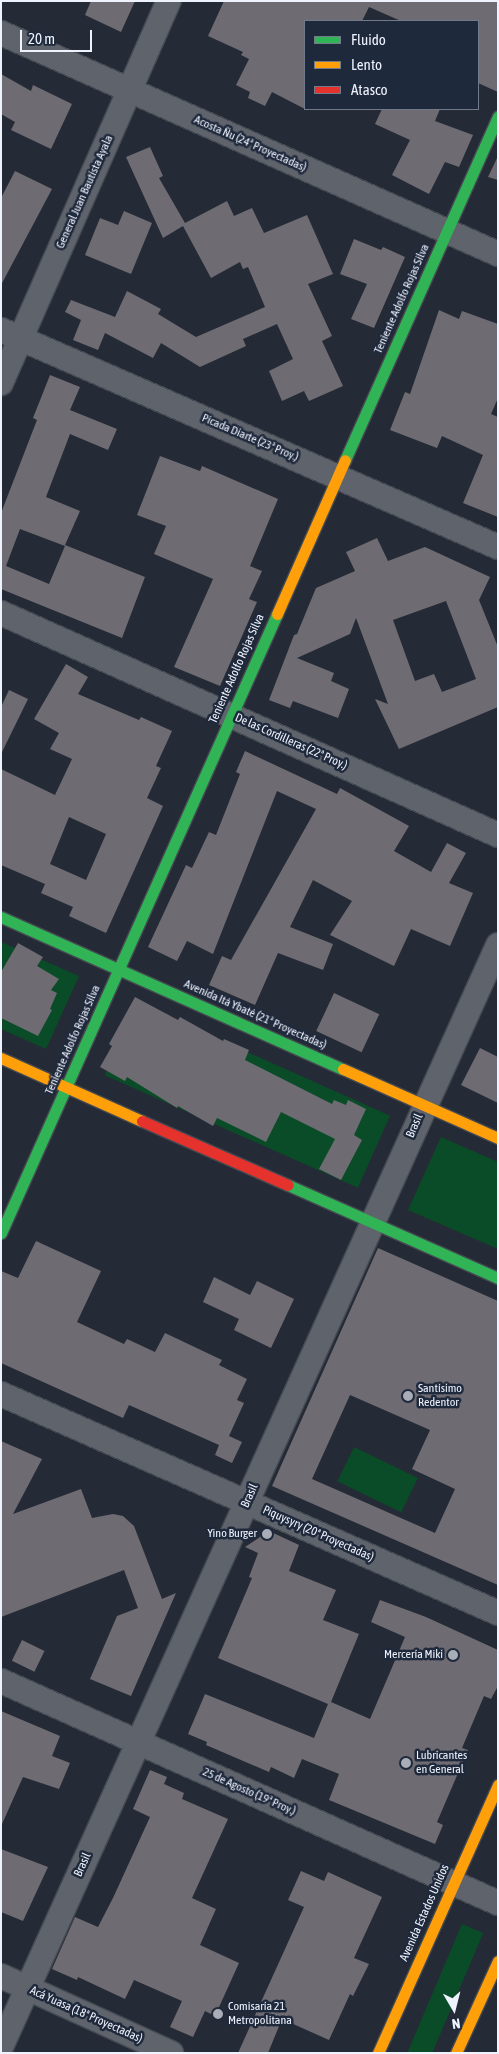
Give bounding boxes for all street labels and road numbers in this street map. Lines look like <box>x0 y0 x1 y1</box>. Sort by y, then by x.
street label: Acosta Ñu (24ª Proyectadas) <box>192 113 308 175</box>
street label: General Juan Bautista Ayala <box>53 133 117 251</box>
street label: Teniente Adolfo Rojas Silva <box>371 242 433 356</box>
street label: Picada Diarte (23ª Proy.) <box>199 411 301 465</box>
street label: Teniente Adolfo Rojas Silva <box>206 612 268 726</box>
street label: De las Cordilleras (22ª Proy.) <box>233 711 349 773</box>
street label: Avenida Itá Ybaté (21ª Proyectadas) <box>182 977 328 1053</box>
street label: Teniente Adolfo Rojas Silva <box>42 983 104 1097</box>
street label: Brasil <box>404 1112 426 1140</box>
street label: Brasil <box>238 1482 262 1510</box>
street label: Piquysyry (20ª Proyectadas) <box>260 1503 376 1565</box>
street label: 25 de Agosto (19ª Proy.) <box>200 1765 298 1819</box>
street label: Brasil <box>71 1851 95 1879</box>
street label: Avenida Estados Unidos <box>397 1862 453 1964</box>
street label: Acá Yuasa (18ª Proyectadas) <box>28 1984 144 2046</box>

